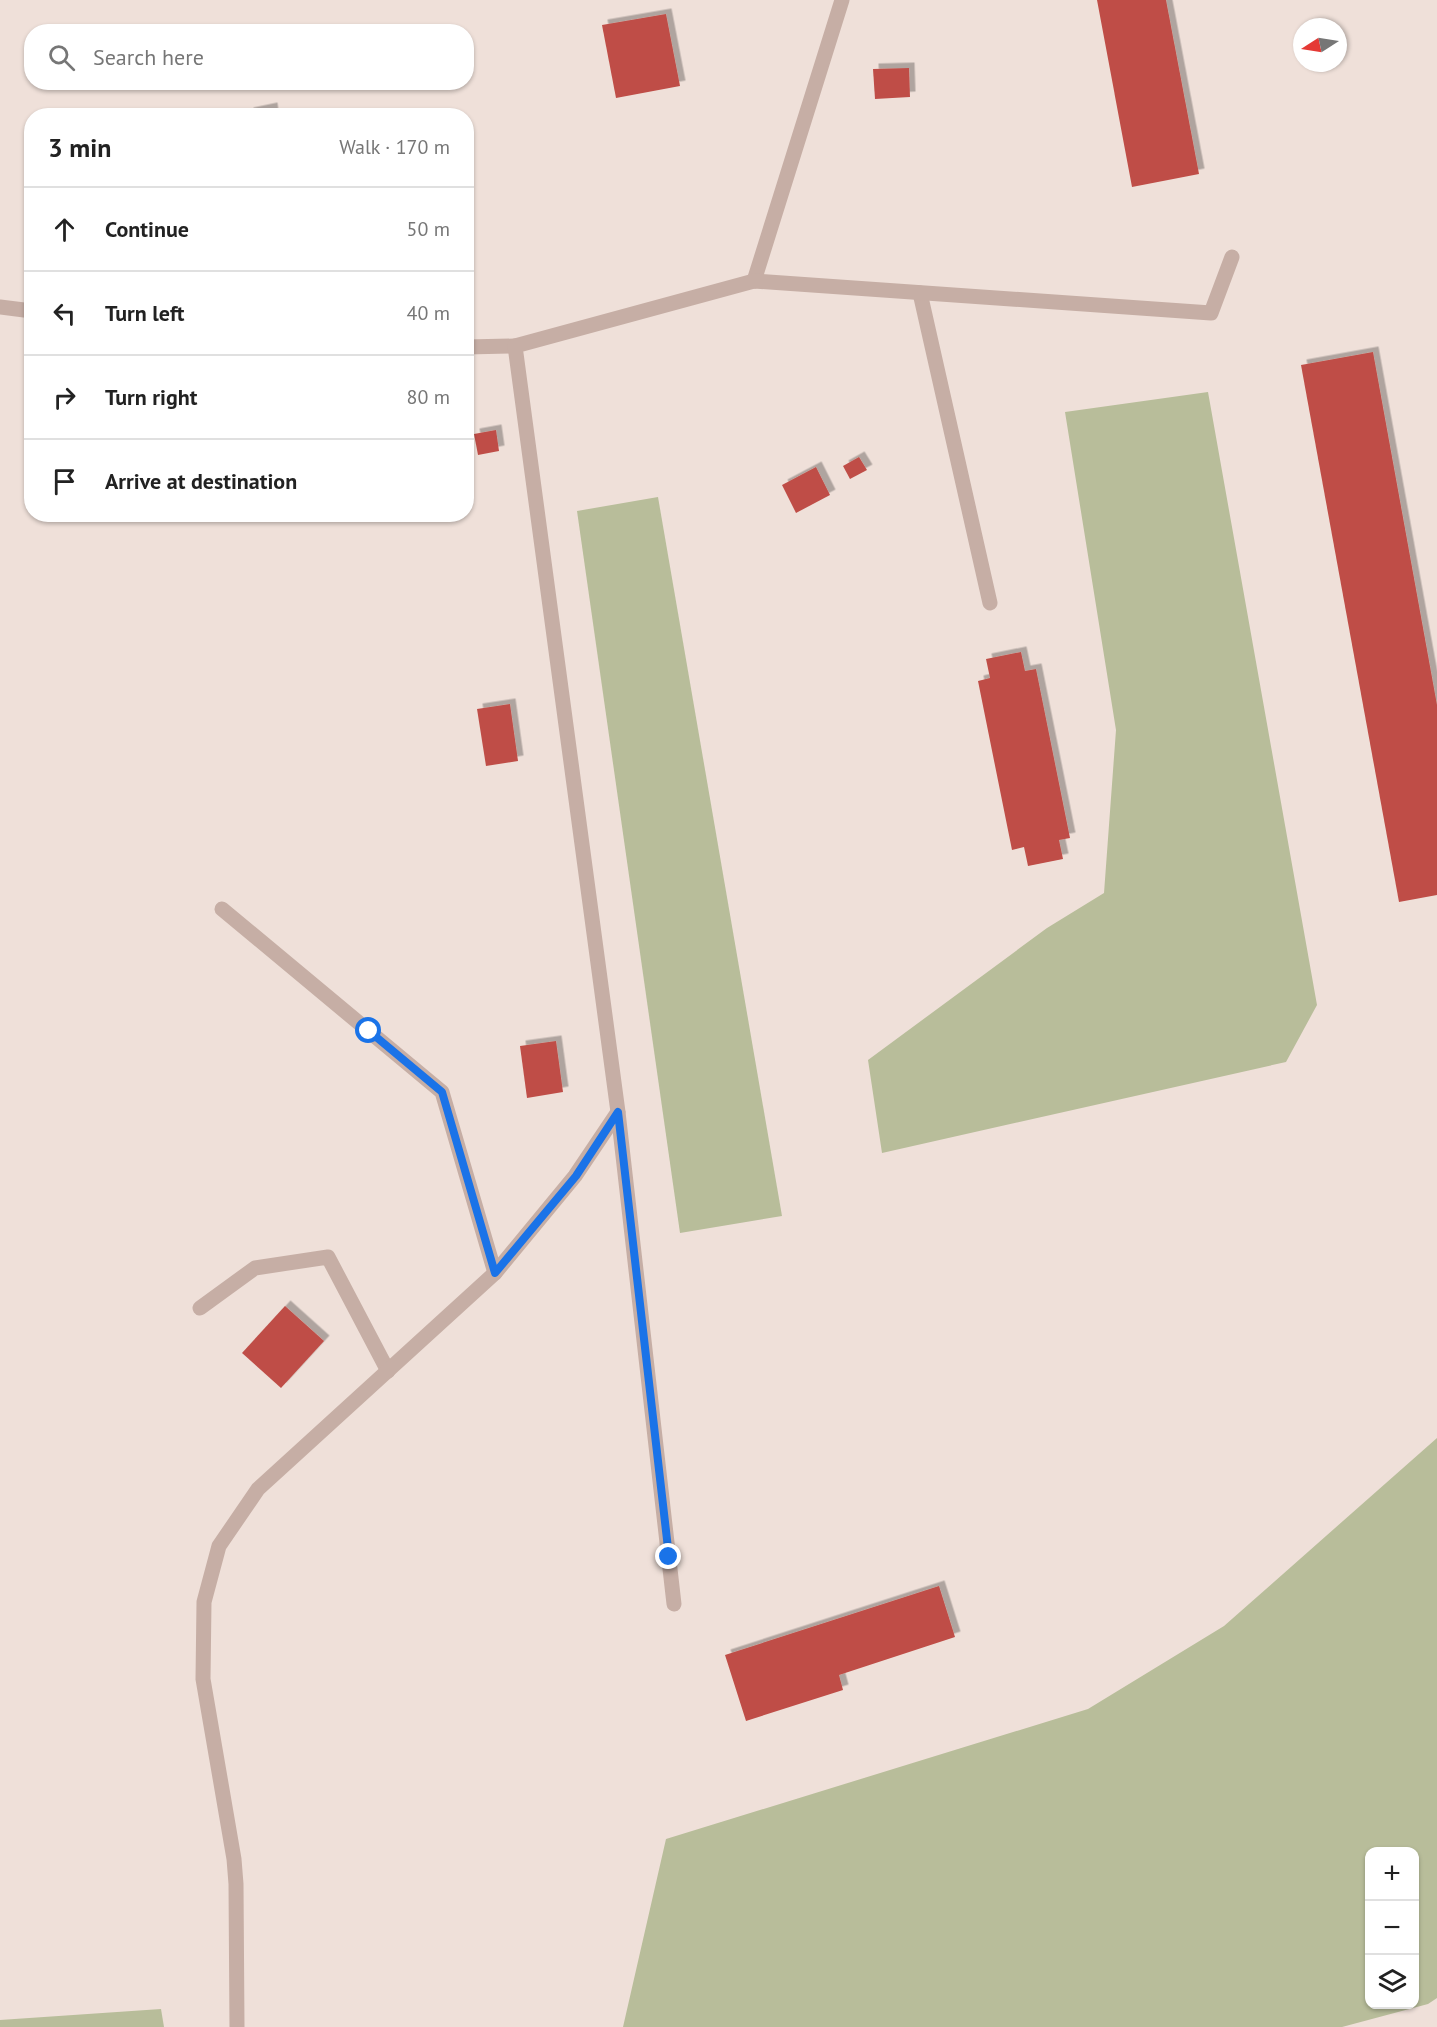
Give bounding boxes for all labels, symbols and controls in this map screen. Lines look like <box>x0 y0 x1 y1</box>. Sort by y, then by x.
north arrow <box>1293 18 1347 72</box>
search box <box>24 24 474 90</box>
icon: search <box>45 41 78 74</box>
text: Search here <box>93 43 204 71</box>
text: 3 min <box>48 131 111 164</box>
text: Walk · 170 m <box>339 134 450 160</box>
icon: ahead <box>48 213 81 246</box>
text: Continue <box>105 215 189 243</box>
text: 50 m <box>407 216 450 242</box>
icon: left <box>48 297 81 330</box>
text: Turn left <box>105 299 185 327</box>
text: 40 m <box>407 300 450 326</box>
icon: right <box>48 381 81 414</box>
text: Turn right <box>105 383 197 411</box>
text: 80 m <box>407 384 450 410</box>
icon: arrive <box>48 465 81 498</box>
text: Arrive at destination <box>105 467 297 495</box>
route start <box>355 1017 381 1043</box>
route end <box>655 1543 681 1569</box>
map controls <box>1365 1847 1419 2009</box>
button: + <box>1365 1847 1419 1901</box>
button: − <box>1365 1901 1419 1955</box>
button: layers <box>1365 1955 1419 2009</box>

